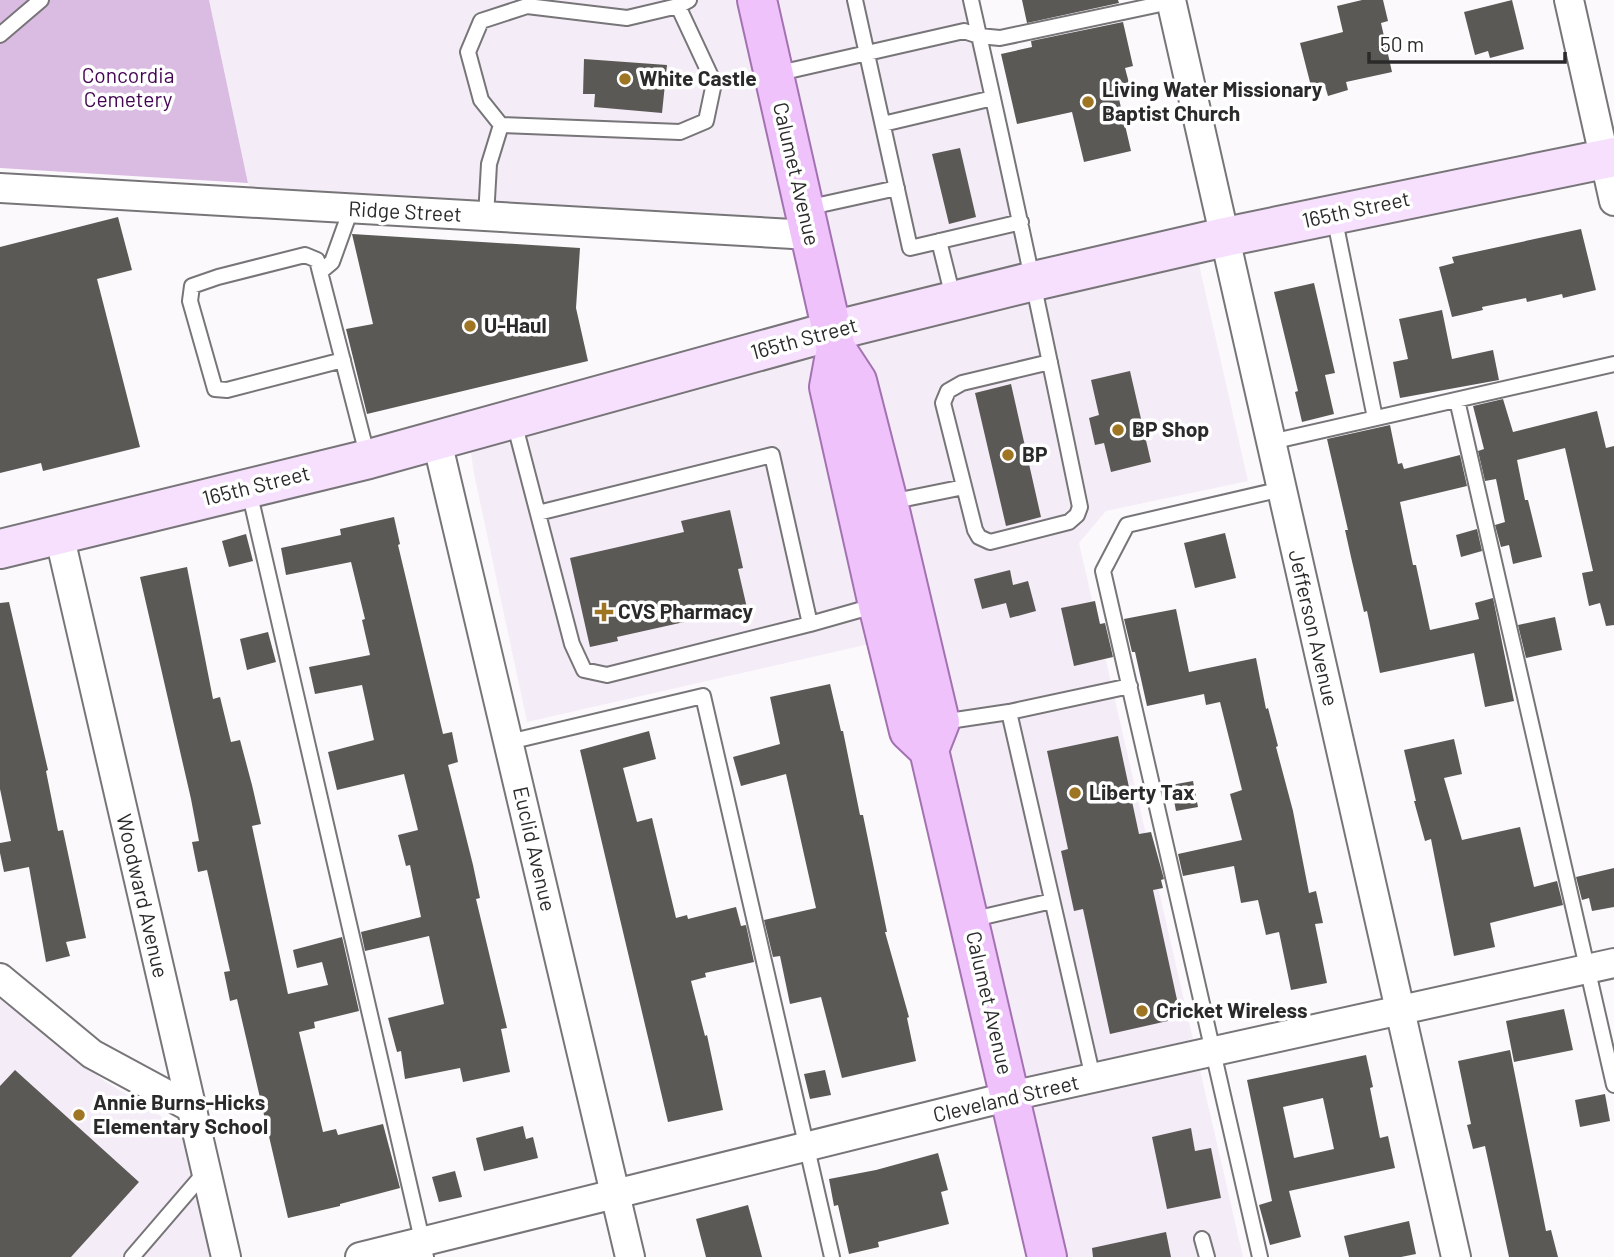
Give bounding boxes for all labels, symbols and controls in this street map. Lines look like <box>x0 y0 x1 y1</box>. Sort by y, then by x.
scale bar <box>1369 21 1565 65</box>
text: 50 m <box>1380 31 1424 56</box>
park label: Concordia Cemetery <box>82 62 174 111</box>
place label: White Castle <box>639 65 757 90</box>
marker: White Castle <box>617 71 633 87</box>
place label: Living Water Missionary Baptist Church <box>1102 76 1323 125</box>
marker: Living Water Missionary Baptist Church <box>1080 94 1096 110</box>
street label: Calumet Avenue <box>769 100 826 248</box>
street label: 165th Street <box>1300 185 1412 232</box>
street label: Ridge Street <box>348 195 462 226</box>
street label: 165th Street <box>748 311 860 364</box>
place label: U-Haul <box>484 312 547 337</box>
marker: U-Haul <box>462 318 478 334</box>
place label: BP Shop <box>1132 416 1209 441</box>
marker: BP Shop <box>1110 422 1126 438</box>
place label: BP <box>1022 441 1048 466</box>
marker: BP <box>1000 447 1016 463</box>
street label: 165th Street <box>200 459 312 510</box>
street label: Jefferson Avenue <box>1284 547 1345 708</box>
place label: CVS Pharmacy <box>618 598 754 623</box>
marker: CVS Pharmacy <box>596 604 612 620</box>
place label: Liberty Tax <box>1089 779 1195 804</box>
street label: Euclid Avenue <box>509 784 562 914</box>
marker: Liberty Tax <box>1067 785 1083 801</box>
street label: Woodward Avenue <box>112 811 174 980</box>
street label: Calumet Avenue <box>962 929 1019 1077</box>
place label: Cricket Wireless <box>1156 997 1307 1022</box>
marker: Cricket Wireless <box>1134 1003 1150 1019</box>
street label: Cleveland Street <box>930 1069 1081 1126</box>
place label: Annie Burns-Hicks Elementary School <box>93 1089 268 1138</box>
marker: Annie Burns-Hicks Elementary School <box>71 1107 87 1123</box>

